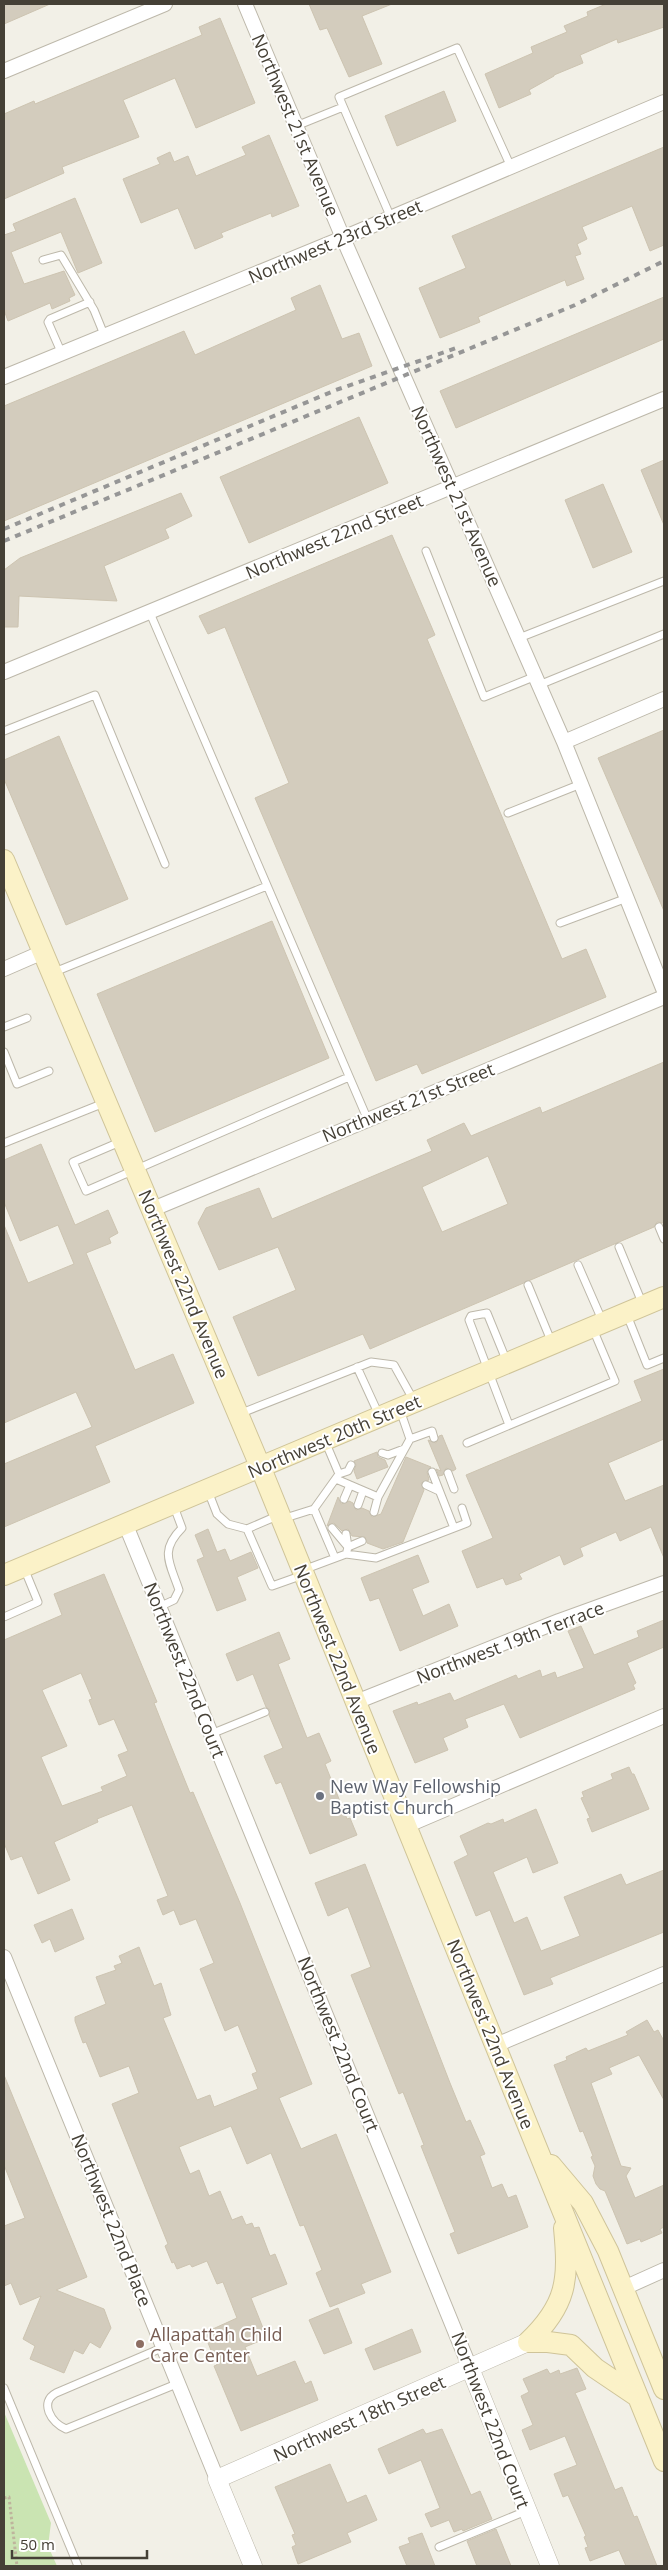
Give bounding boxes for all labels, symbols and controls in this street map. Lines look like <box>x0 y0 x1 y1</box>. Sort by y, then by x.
street label: Northwest 21st Avenue <box>247 30 345 220</box>
street label: Northwest 23rd Street <box>244 193 426 289</box>
street label: Northwest 21st Avenue <box>406 402 508 590</box>
street label: Northwest 22nd Street <box>242 488 426 584</box>
street label: Northwest 21st Street <box>318 1057 498 1147</box>
street label: Northwest 22nd Avenue <box>133 1186 235 1382</box>
street label: Northwest 20th Street <box>244 1389 424 1483</box>
street label: Northwest 22nd Avenue <box>289 1560 387 1758</box>
street label: Northwest 22nd Court <box>139 1579 231 1761</box>
street label: Northwest 19th Terrace <box>413 1595 607 1689</box>
place label: New Way Fellowship Baptist Church <box>330 1774 501 1819</box>
marker: New Way Fellowship Baptist Church <box>314 1790 326 1802</box>
street label: Northwest 22nd Avenue <box>442 1935 540 2133</box>
street label: Northwest 22nd Court <box>293 1953 385 2135</box>
street label: Northwest 22nd Place <box>66 2130 158 2310</box>
place label: Allapattah Child Care Center <box>150 2322 283 2367</box>
street label: Northwest 22nd Court <box>446 2328 536 2512</box>
marker: Allapattah Child Care Center <box>134 2338 146 2350</box>
street label: Northwest 18th Street <box>269 2369 449 2467</box>
scale bar <box>12 2528 148 2560</box>
text: 50 m <box>20 2534 55 2554</box>

